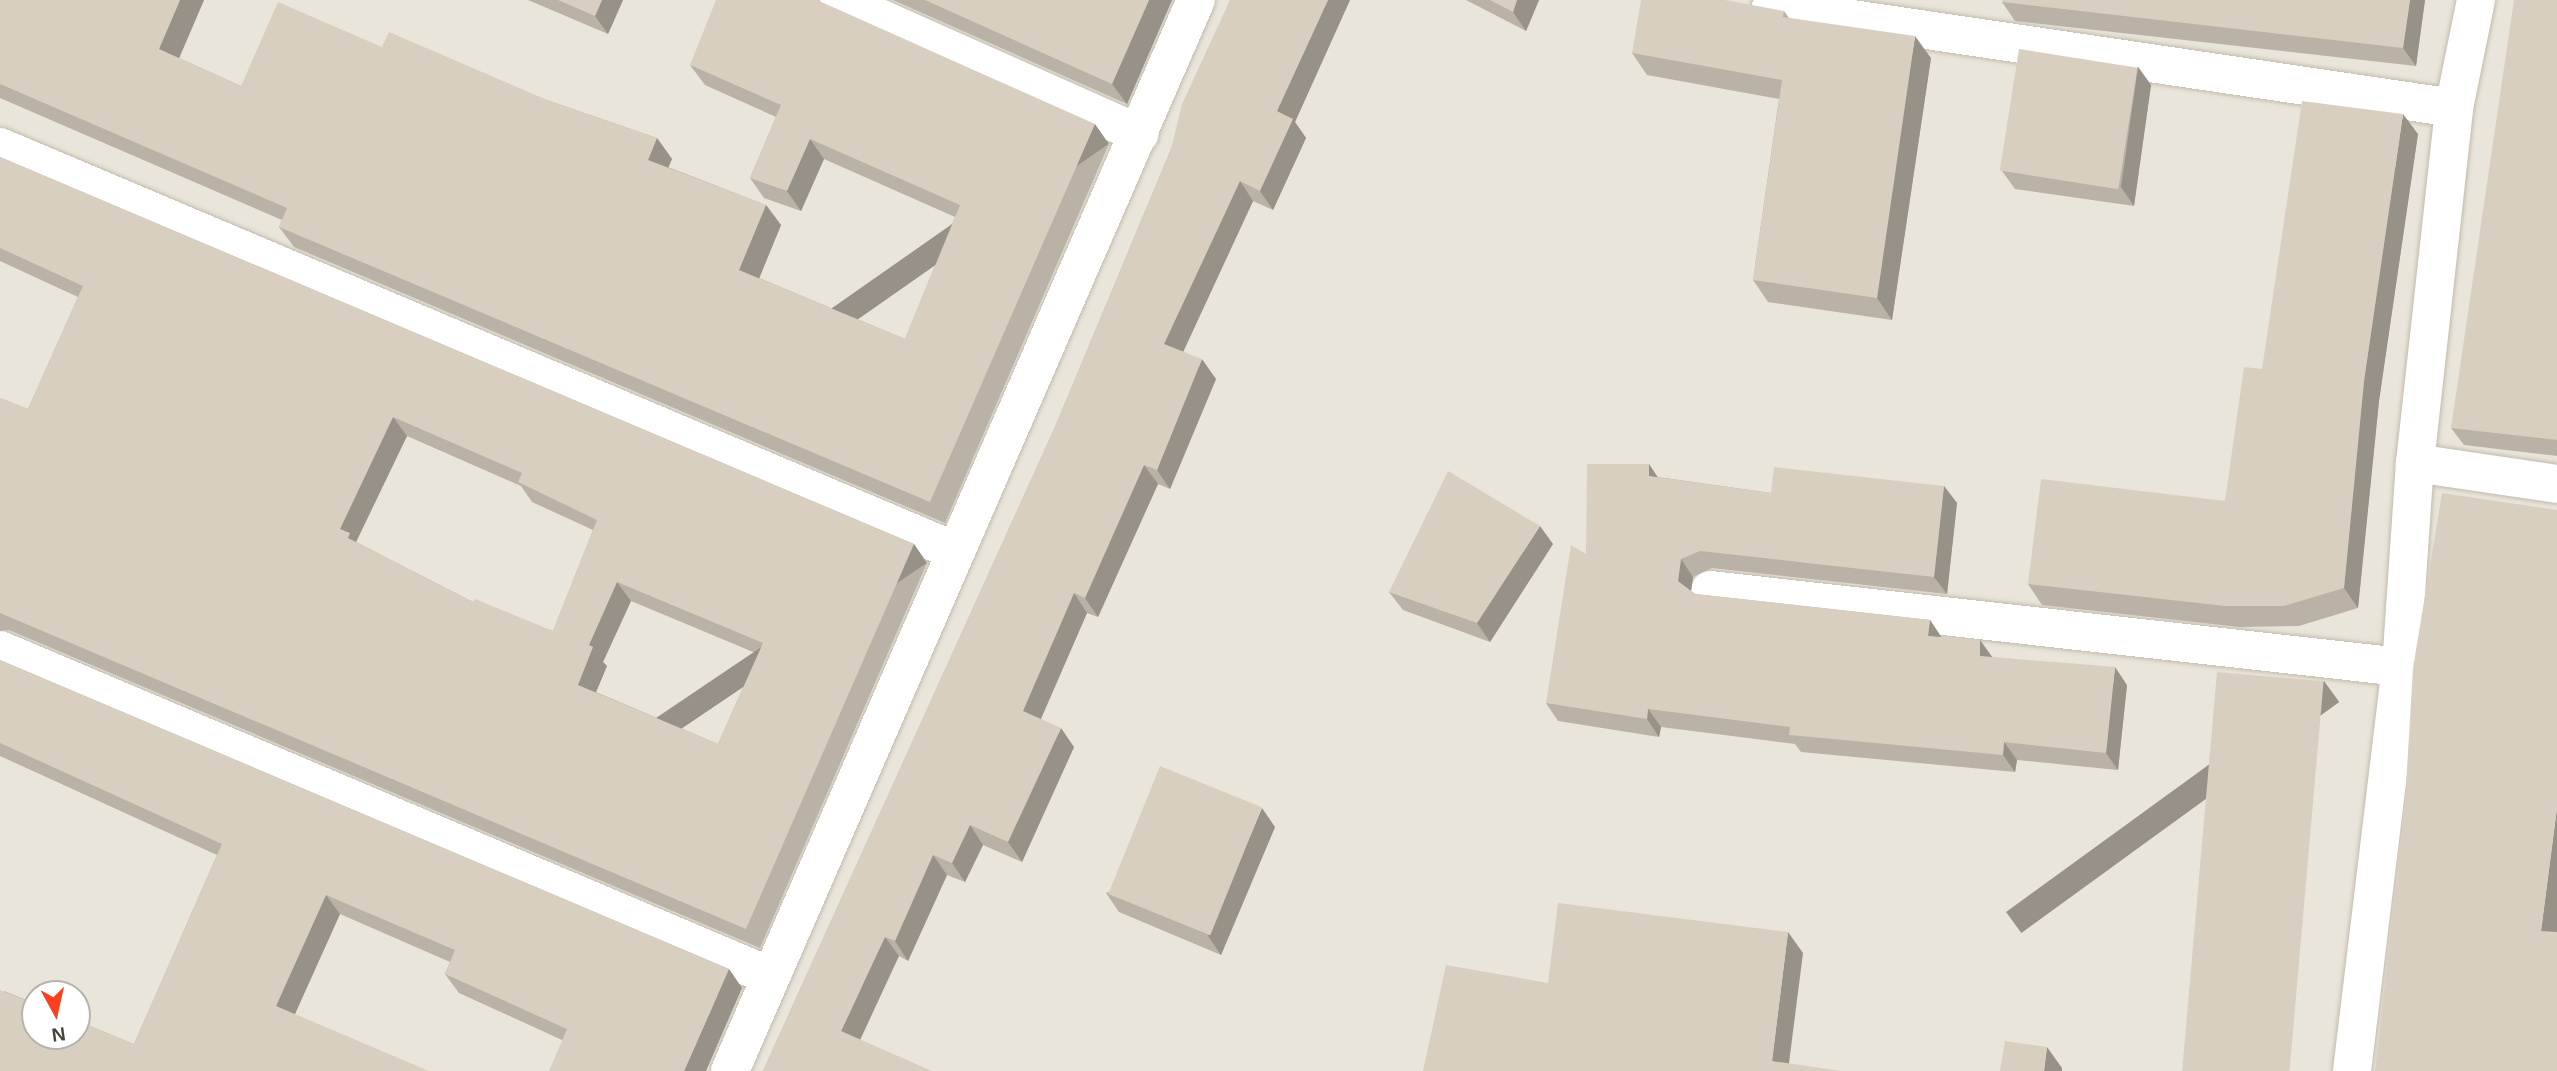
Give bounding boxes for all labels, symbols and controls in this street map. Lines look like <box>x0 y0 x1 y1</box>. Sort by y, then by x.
north arrow <box>21 980 91 1050</box>
text: N <box>50 1023 67 1046</box>

